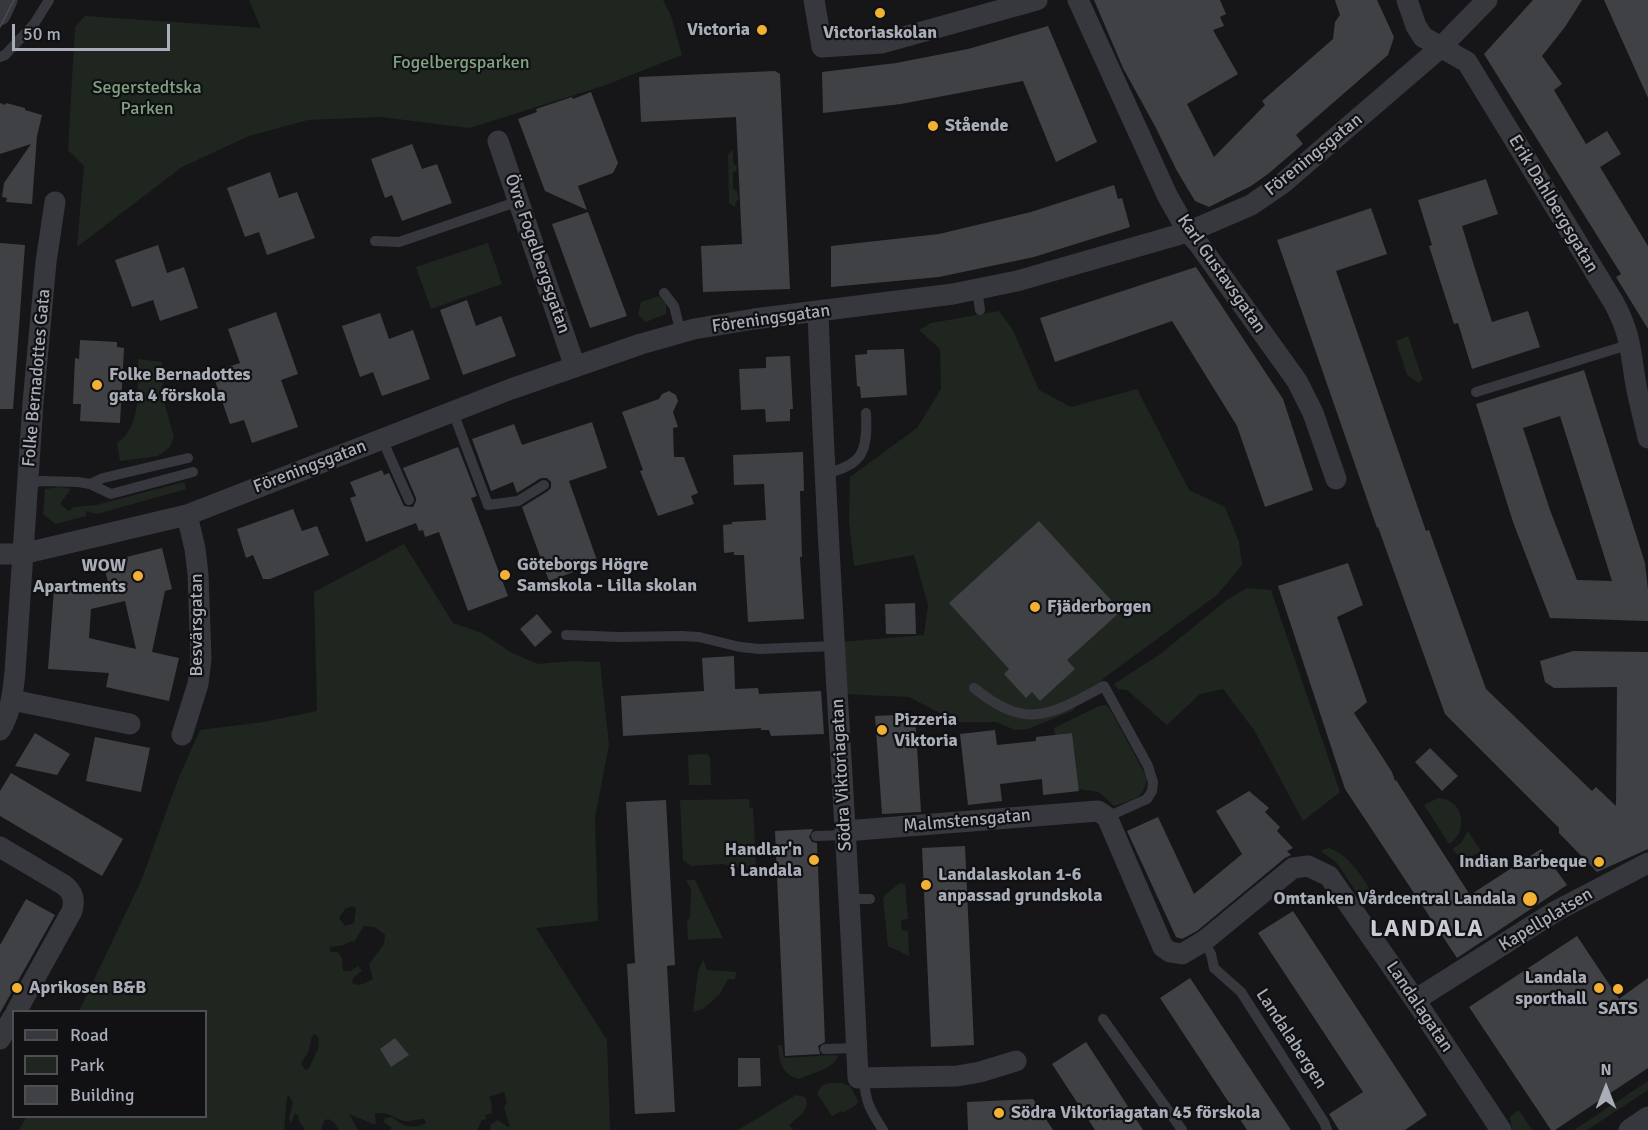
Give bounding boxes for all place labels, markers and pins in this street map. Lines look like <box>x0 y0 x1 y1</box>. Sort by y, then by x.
marker: Victoriaskolan <box>873 6 887 20</box>
place label: Victoria <box>687 19 750 41</box>
place label: Victoriaskolan <box>823 22 937 44</box>
marker: Victoria <box>755 23 769 37</box>
place label: Stående <box>945 115 1008 137</box>
marker: Stående <box>926 119 940 133</box>
place label: Folke Bernadottes gata 4 förskola <box>109 364 251 406</box>
marker: Folke Bernadottes gata 4 förskola <box>90 378 104 392</box>
place label: Göteborgs Högre Samskola - Lilla skolan <box>517 554 697 596</box>
place label: WOW Apartments <box>33 555 126 598</box>
marker: Göteborgs Högre Samskola - Lilla skolan <box>498 568 512 582</box>
marker: WOW Apartments <box>131 569 145 583</box>
place label: Fjäderborgen <box>1047 596 1151 618</box>
marker: Fjäderborgen <box>1028 600 1042 614</box>
place label: Pizzeria Viktoria <box>894 709 958 752</box>
marker: Pizzeria Viktoria <box>875 723 889 737</box>
place label: Handlar'n i Landala <box>725 839 802 882</box>
place label: Indian Barbeque <box>1459 851 1587 873</box>
marker: Handlar'n i Landala <box>807 853 821 867</box>
marker: Indian Barbeque <box>1592 855 1606 869</box>
place label: Landalaskolan 1-6 anpassad grundskola <box>938 864 1102 906</box>
marker: Landalaskolan 1-6 anpassad grundskola <box>919 878 933 892</box>
place label: Omtanken Vårdcentral Landala <box>1274 888 1516 910</box>
marker: Omtanken Vårdcentral Landala <box>1521 890 1539 908</box>
place label: Landala sporthall <box>1515 967 1587 1010</box>
place label: Aprikosen B&B <box>29 977 146 999</box>
marker: Aprikosen B&B <box>10 981 24 995</box>
marker: Landala sporthall <box>1592 981 1606 995</box>
marker: SATS <box>1611 982 1625 996</box>
place label: SATS <box>1598 998 1638 1020</box>
place label: Södra Viktoriagatan 45 förskola <box>1011 1102 1260 1124</box>
marker: Södra Viktoriagatan 45 förskola <box>992 1106 1006 1120</box>

